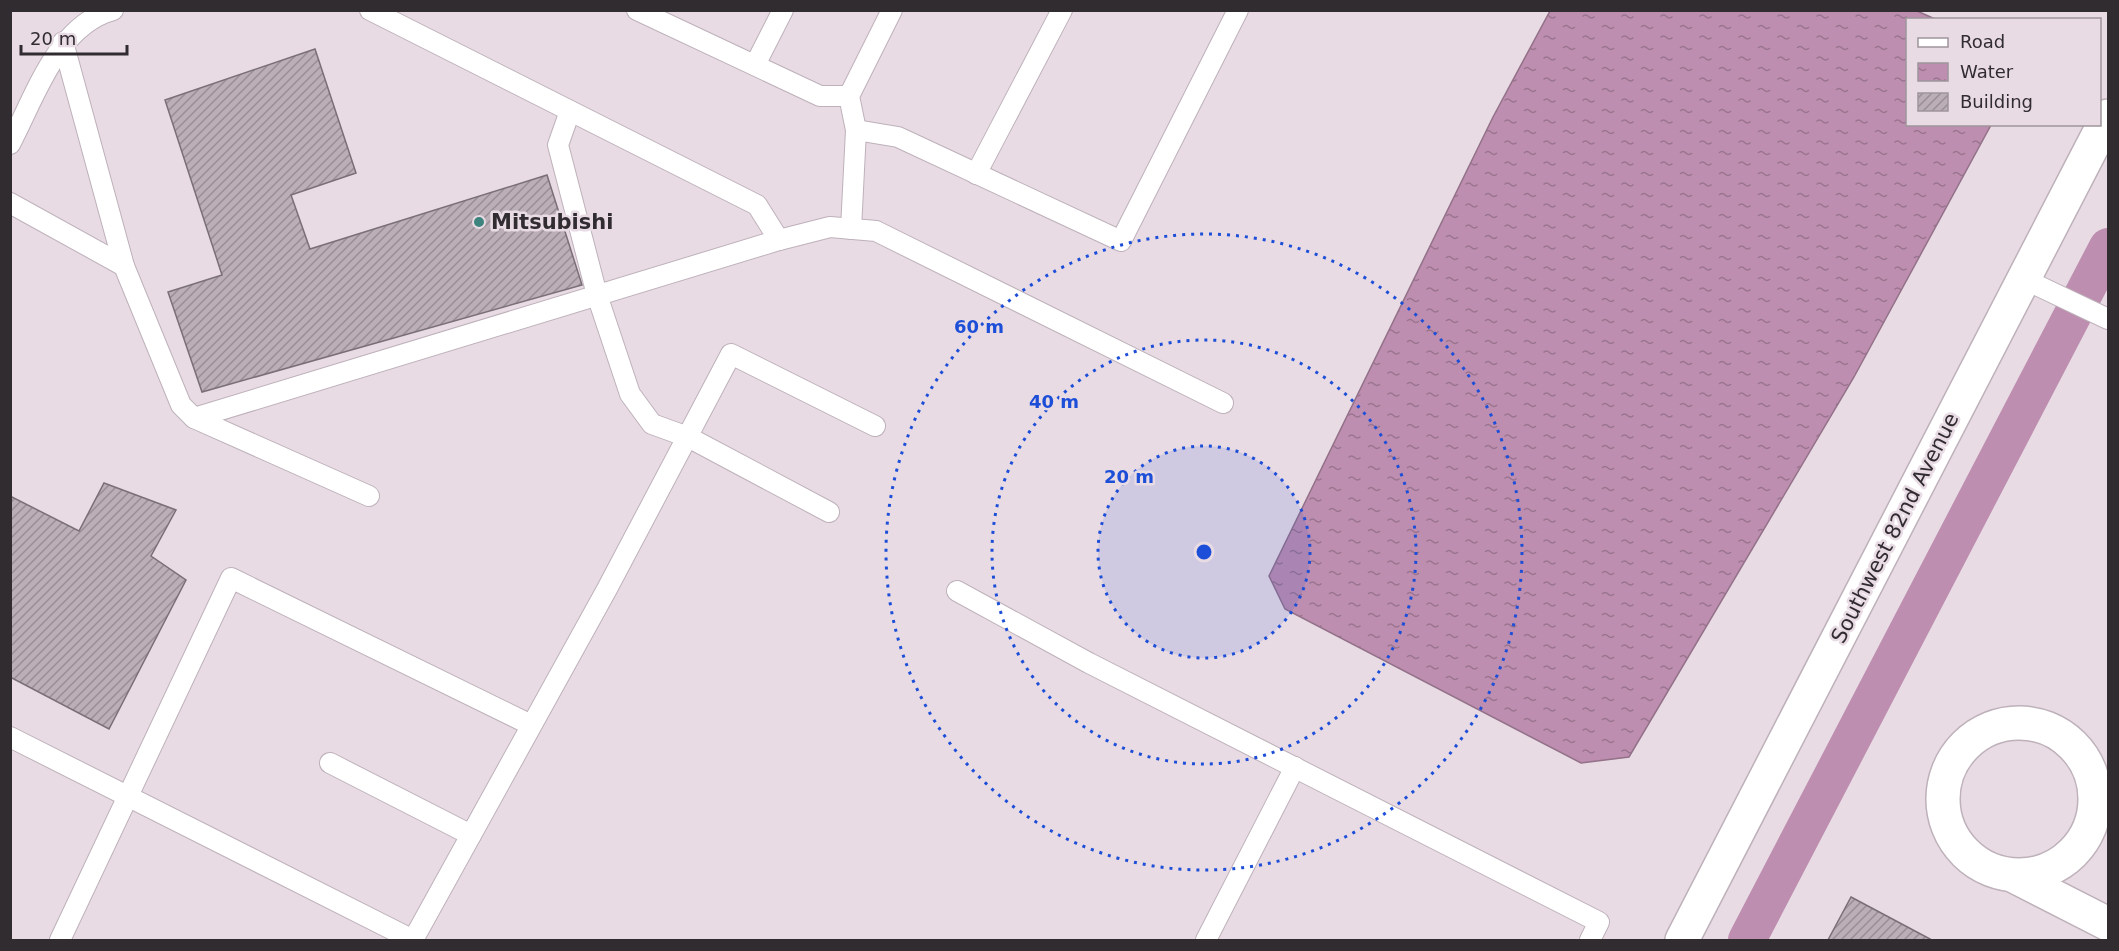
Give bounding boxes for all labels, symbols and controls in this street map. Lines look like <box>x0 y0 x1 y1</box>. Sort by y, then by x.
scale bar <box>21 18 128 56</box>
legend <box>1906 18 2101 126</box>
text: 20 m <box>30 28 76 49</box>
text: Road <box>1960 31 2005 52</box>
text: Water <box>1960 61 2014 82</box>
text: Building <box>1960 91 2033 112</box>
place label: Mitsubishi <box>491 210 613 234</box>
marker: Mitsubishi <box>472 215 486 229</box>
text: 60 m <box>954 316 1004 337</box>
text: 40 m <box>1029 391 1079 412</box>
street label: Southwest 82nd Avenue <box>1826 409 1964 647</box>
text: 20 m <box>1104 466 1154 487</box>
centre of rings <box>1194 542 1214 562</box>

